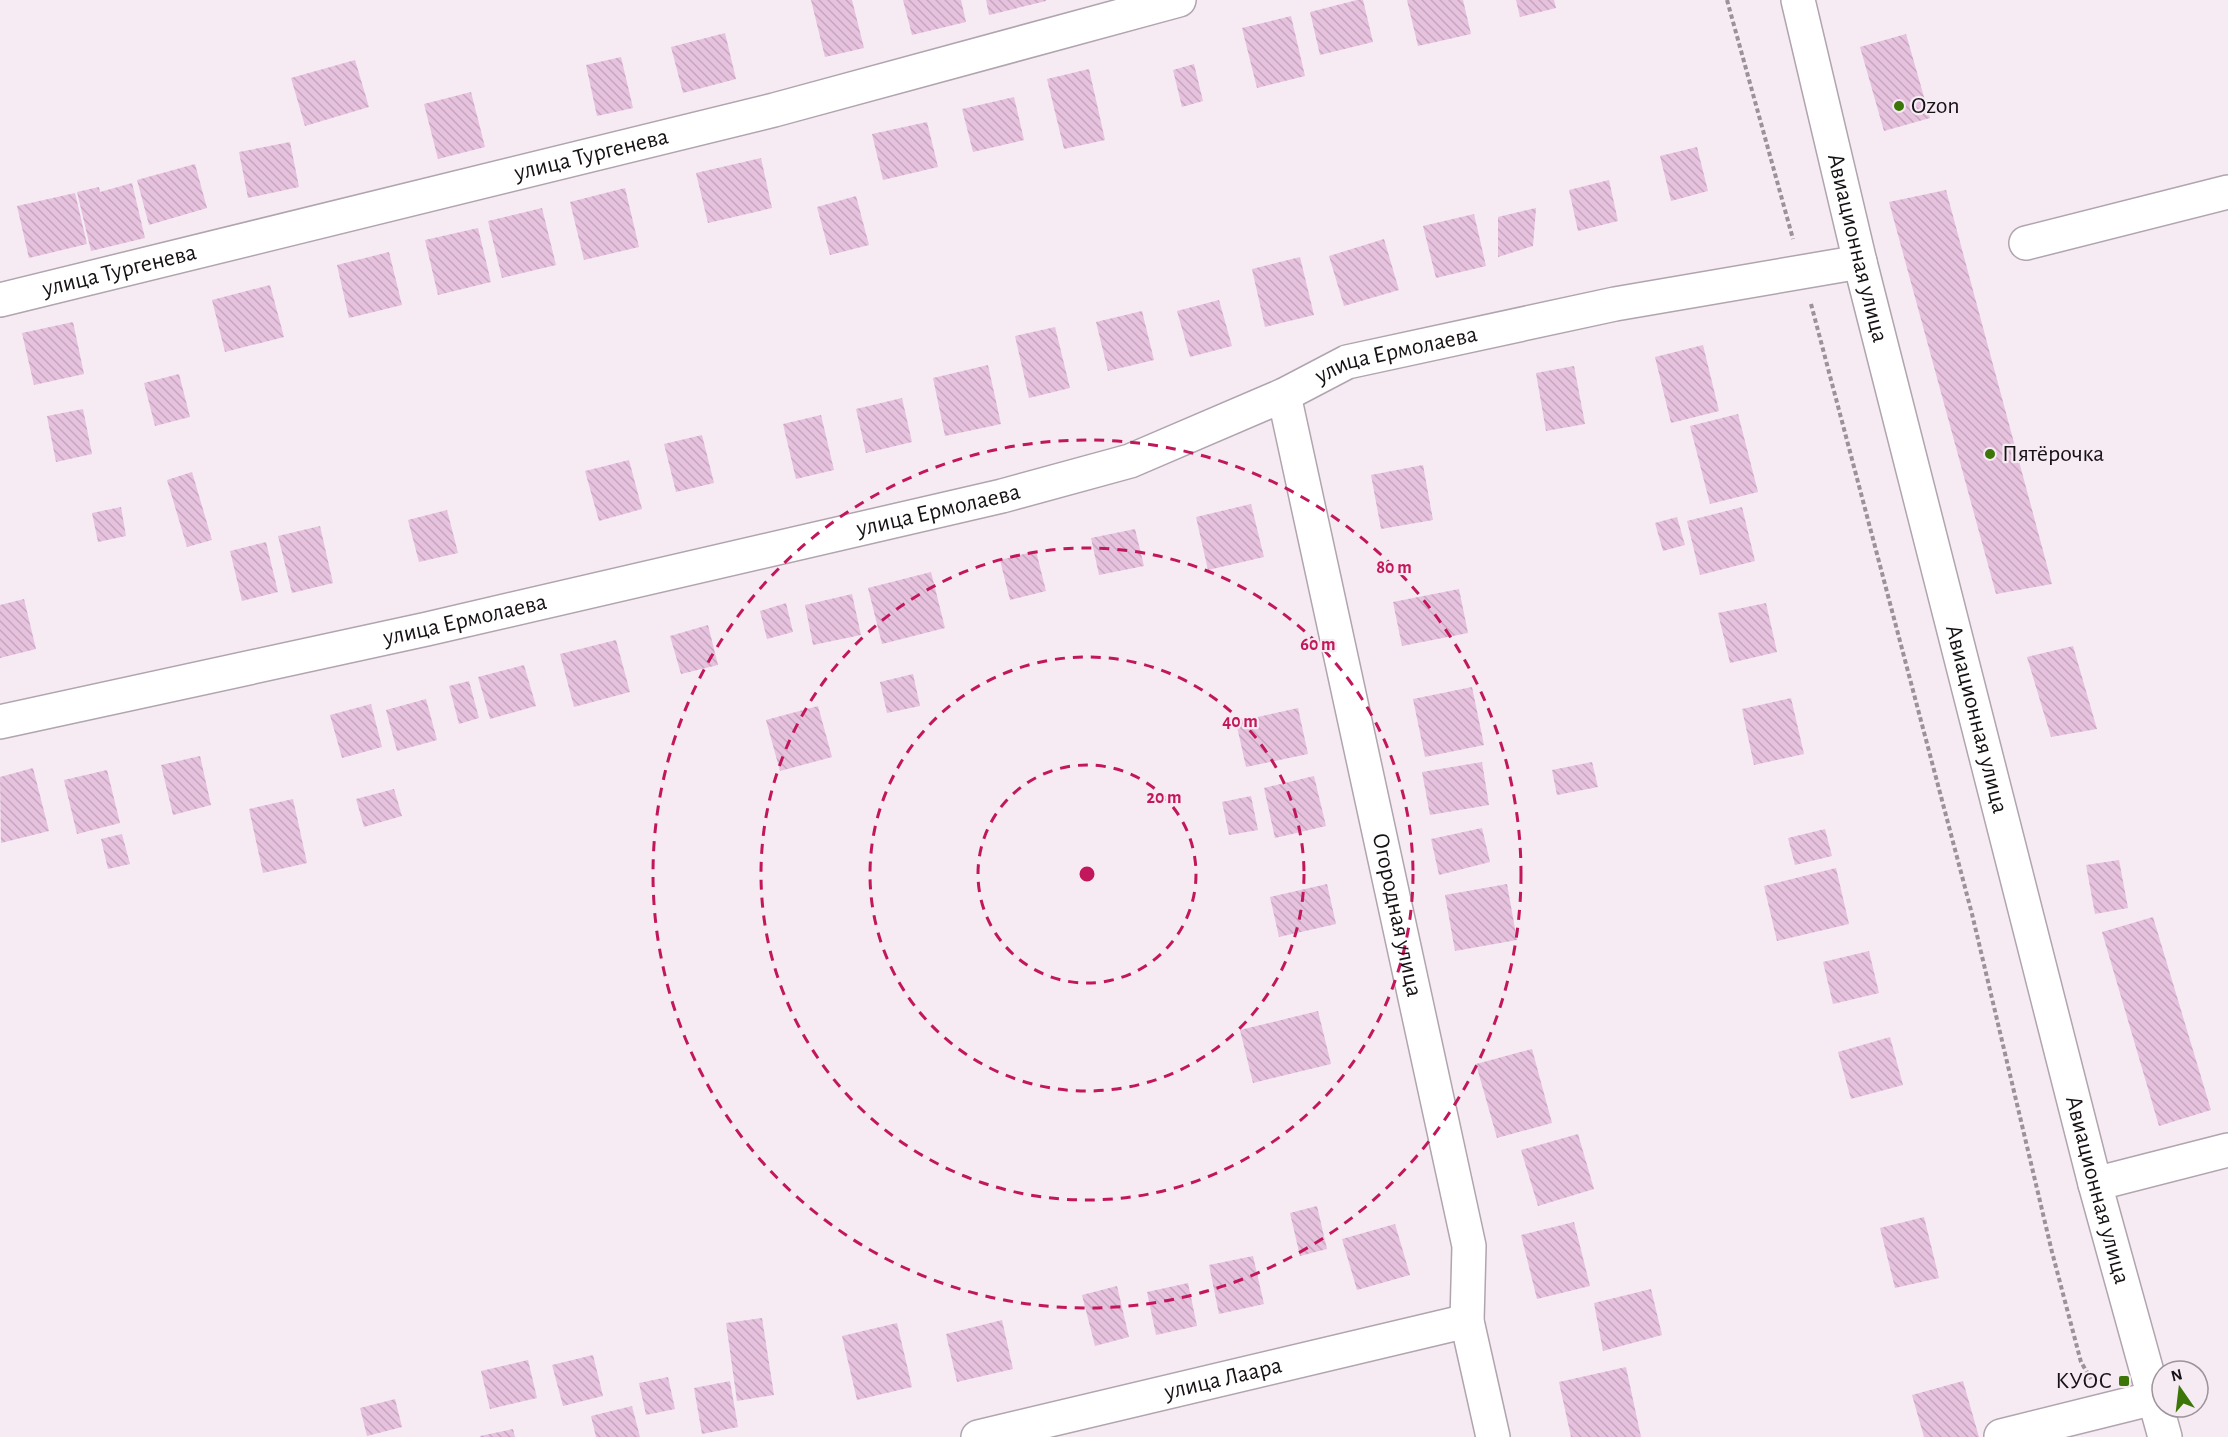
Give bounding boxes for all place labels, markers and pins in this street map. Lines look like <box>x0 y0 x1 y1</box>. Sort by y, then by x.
place label: Ozon <box>1911 94 1960 118</box>
marker: Ozon <box>1892 99 1906 113</box>
place label: Пятёрочка <box>2002 442 2104 466</box>
marker: Пятёрочка <box>1983 447 1997 461</box>
centre of rings <box>1077 864 1097 884</box>
place label: КУОС <box>2055 1369 2112 1393</box>
marker: КУОС <box>2117 1374 2131 1388</box>

